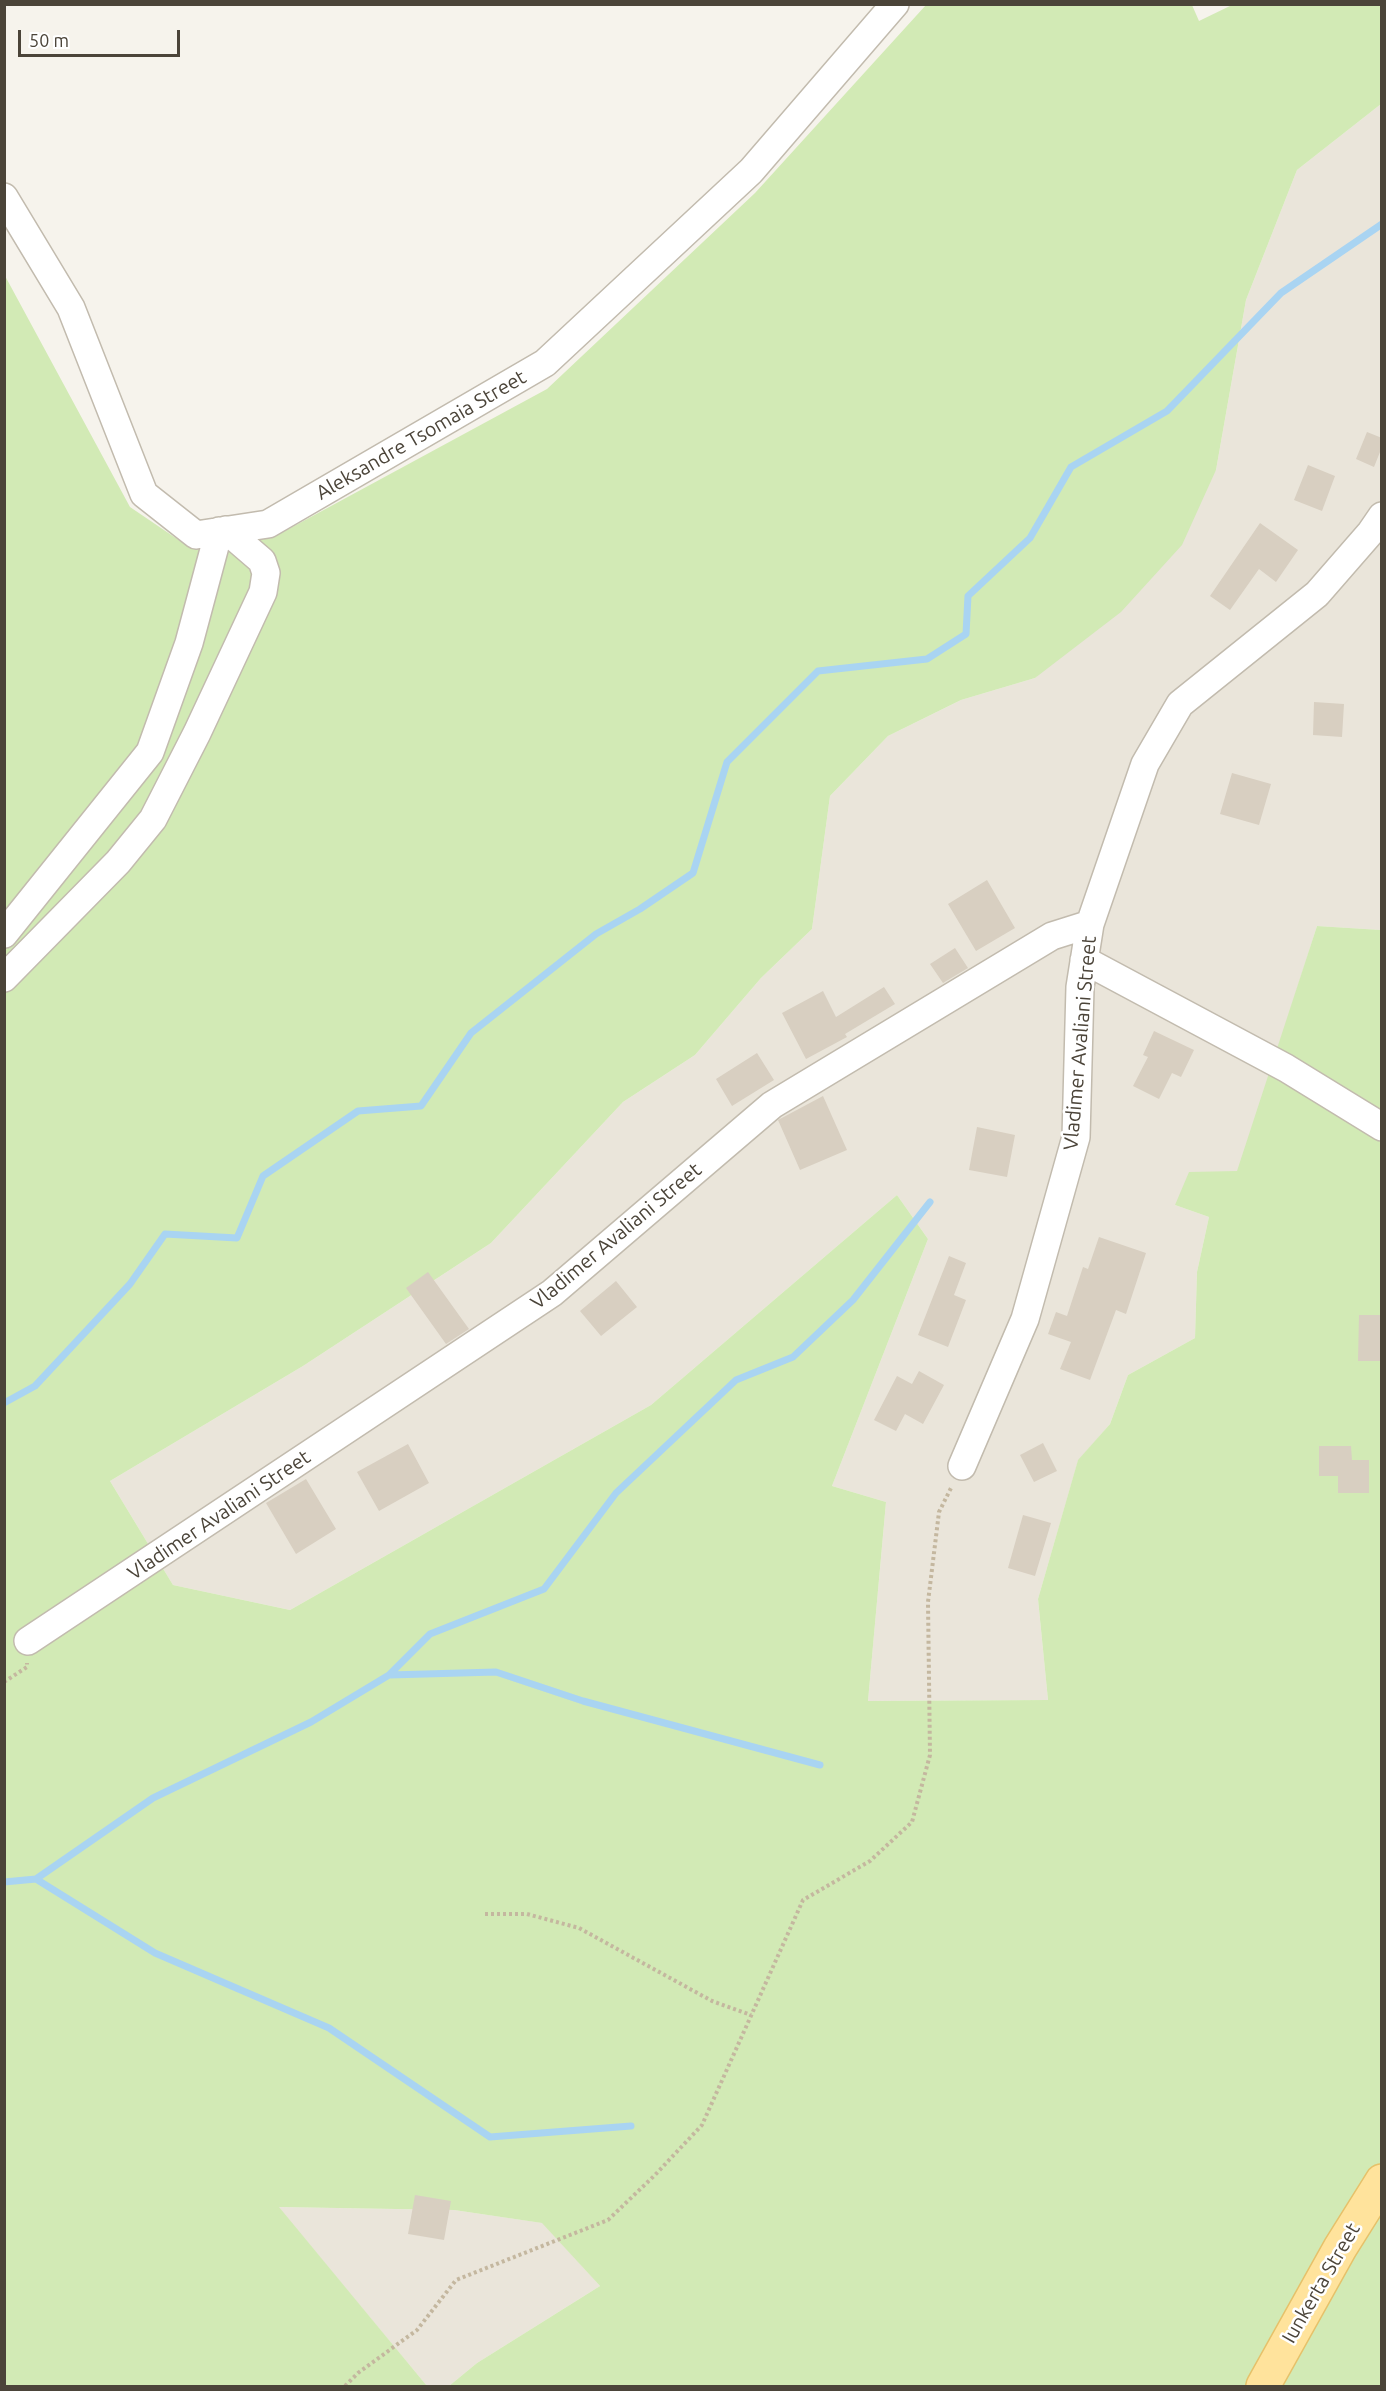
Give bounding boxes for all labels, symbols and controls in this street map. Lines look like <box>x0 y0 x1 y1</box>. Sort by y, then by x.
scale bar <box>21 18 183 56</box>
text: 50 m <box>29 30 69 50</box>
street label: Aleksandre Tsomaia Street <box>312 365 530 505</box>
street label: Vladimer Avaliani Street <box>1059 935 1101 1151</box>
street label: Vladimer Avaliani Street <box>526 1158 706 1314</box>
street label: Vladimer Avaliani Street <box>123 1445 315 1585</box>
street label: Iunkerta Street <box>1277 2219 1365 2347</box>

